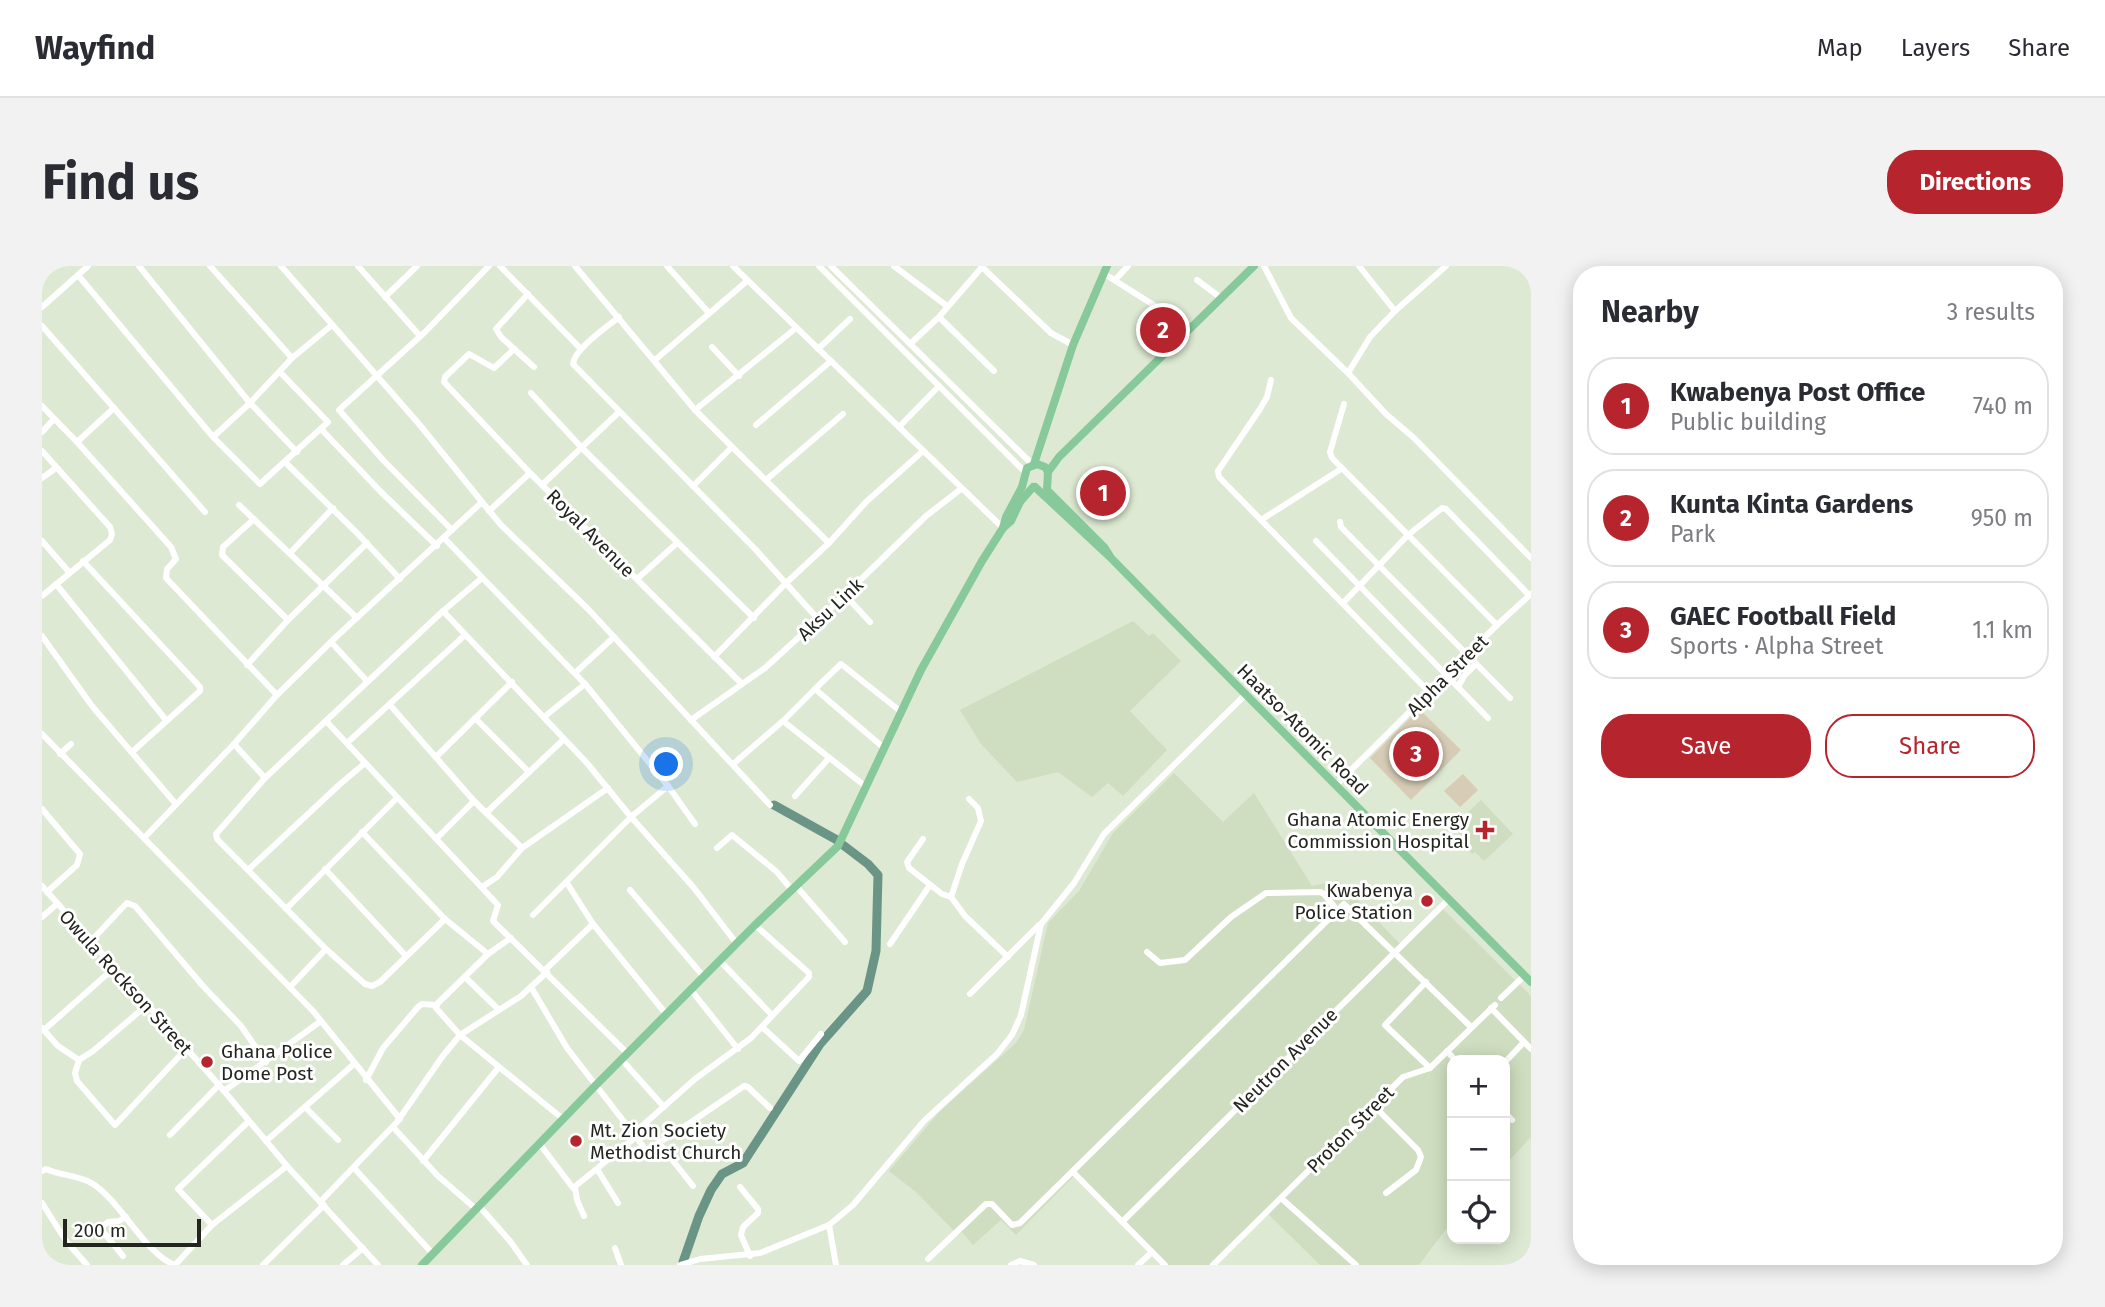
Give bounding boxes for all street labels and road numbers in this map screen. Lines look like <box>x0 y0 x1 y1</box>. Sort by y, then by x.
street label: Royal Avenue <box>542 485 639 582</box>
street label: Aksu Link <box>793 573 868 645</box>
street label: Alpha Street <box>1402 630 1493 721</box>
street label: Haatso-Atomic Road <box>1232 659 1373 800</box>
street label: Owula Rockson Street <box>54 905 197 1060</box>
street label: Neutron Avenue <box>1228 1003 1342 1117</box>
street label: Proton Street <box>1302 1081 1399 1178</box>

